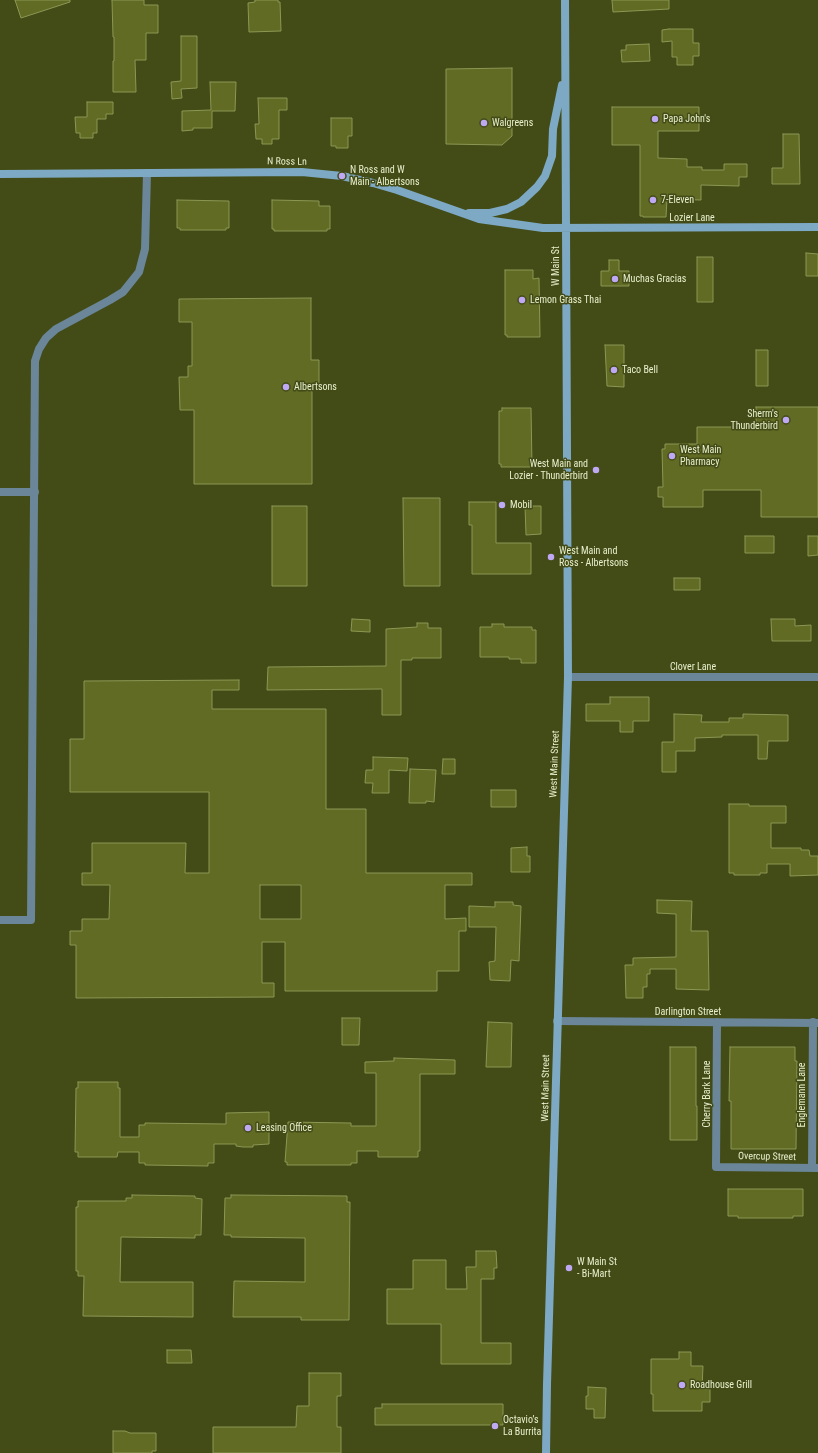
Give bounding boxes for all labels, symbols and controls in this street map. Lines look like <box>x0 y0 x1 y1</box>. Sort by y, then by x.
place label: Papa John's <box>663 113 710 125</box>
marker: Papa John's <box>650 114 660 124</box>
place label: Walgreens <box>492 117 533 129</box>
marker: Walgreens <box>479 118 489 128</box>
street label: N Ross Ln <box>267 156 307 168</box>
place label: N Ross and W Main - Albertsons <box>350 164 419 188</box>
marker: N Ross and W Main - Albertsons <box>337 171 347 181</box>
place label: 7-Eleven <box>661 194 694 206</box>
marker: 7-Eleven <box>648 195 658 205</box>
street label: Lozier Lane <box>669 212 715 224</box>
street label: W Main St <box>550 246 562 286</box>
place label: Muchas Gracias <box>623 273 686 285</box>
marker: Muchas Gracias <box>610 274 620 284</box>
place label: Lemon Grass Thai <box>530 294 601 306</box>
marker: Lemon Grass Thai <box>517 295 527 305</box>
place label: Taco Bell <box>622 364 658 376</box>
marker: Taco Bell <box>609 365 619 375</box>
place label: Albertsons <box>294 381 337 393</box>
marker: Albertsons <box>281 382 291 392</box>
place label: Sherm's Thunderbird <box>730 408 778 432</box>
marker: Sherm's Thunderbird <box>781 415 791 425</box>
place label: West Main Pharmacy <box>680 444 721 468</box>
marker: West Main Pharmacy <box>667 451 677 461</box>
place label: West Main and Lozier - Thunderbird <box>509 458 588 482</box>
marker: West Main and Lozier - Thunderbird <box>591 465 601 475</box>
place label: Mobil <box>510 499 532 511</box>
marker: Mobil <box>497 500 507 510</box>
place label: West Main and Ross - Albertsons <box>559 545 628 568</box>
marker: West Main and Ross - Albertsons <box>546 552 556 562</box>
street label: Clover Lane <box>670 661 716 673</box>
street label: West Main Street <box>548 730 562 798</box>
street label: Darlington Street <box>655 1006 721 1018</box>
street label: West Main Street <box>539 1054 553 1122</box>
street label: Cherry Bark Lane <box>701 1060 713 1128</box>
street label: Englemann Lane <box>796 1062 808 1128</box>
place label: Leasing Office <box>256 1122 312 1134</box>
marker: Leasing Office <box>243 1123 253 1133</box>
street label: Overcup Street <box>738 1150 796 1164</box>
place label: W Main St - Bi-Mart <box>577 1256 617 1280</box>
marker: W Main St - Bi-Mart <box>564 1263 574 1273</box>
place label: Roadhouse Grill <box>690 1379 752 1391</box>
marker: Roadhouse Grill <box>677 1380 687 1390</box>
place label: Octavio’s La Burrita <box>503 1414 541 1438</box>
marker: Octavio’s La Burrita <box>490 1421 500 1431</box>

